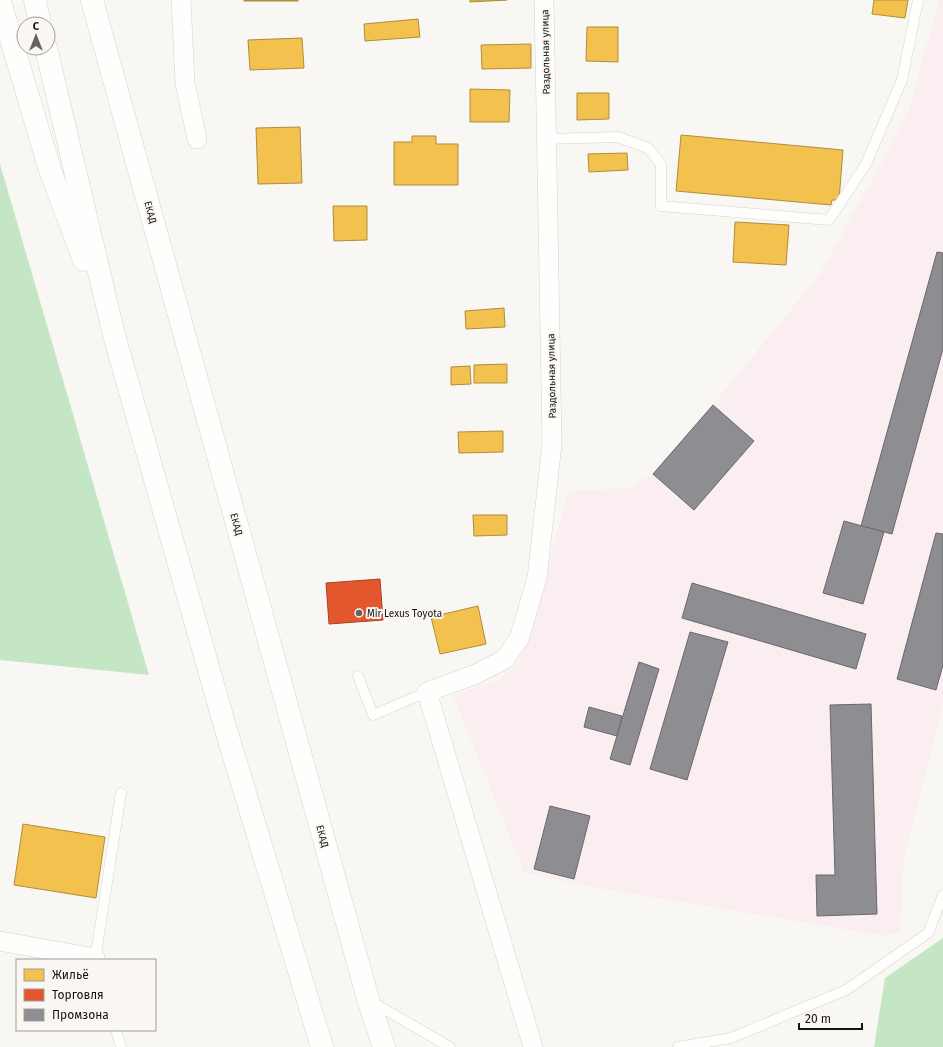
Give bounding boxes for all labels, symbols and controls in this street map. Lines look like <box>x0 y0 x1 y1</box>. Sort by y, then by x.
street label: Раздольная улица <box>539 9 553 95</box>
north arrow <box>16 16 56 56</box>
text: С <box>33 20 40 33</box>
street label: ЕКАД <box>141 200 159 225</box>
street label: Раздольная улица <box>545 333 559 419</box>
street label: ЕКАД <box>227 512 245 537</box>
marker: Mir Lexus Toyota <box>354 608 364 618</box>
place label: Mir Lexus Toyota <box>367 608 442 620</box>
street label: ЕКАД <box>313 824 331 849</box>
legend <box>16 959 156 1031</box>
text: Жильё <box>52 968 89 982</box>
text: Торговля <box>52 988 104 1002</box>
scale bar <box>799 1005 862 1031</box>
text: Промзона <box>52 1008 109 1022</box>
text: 20 m <box>805 1012 831 1026</box>

